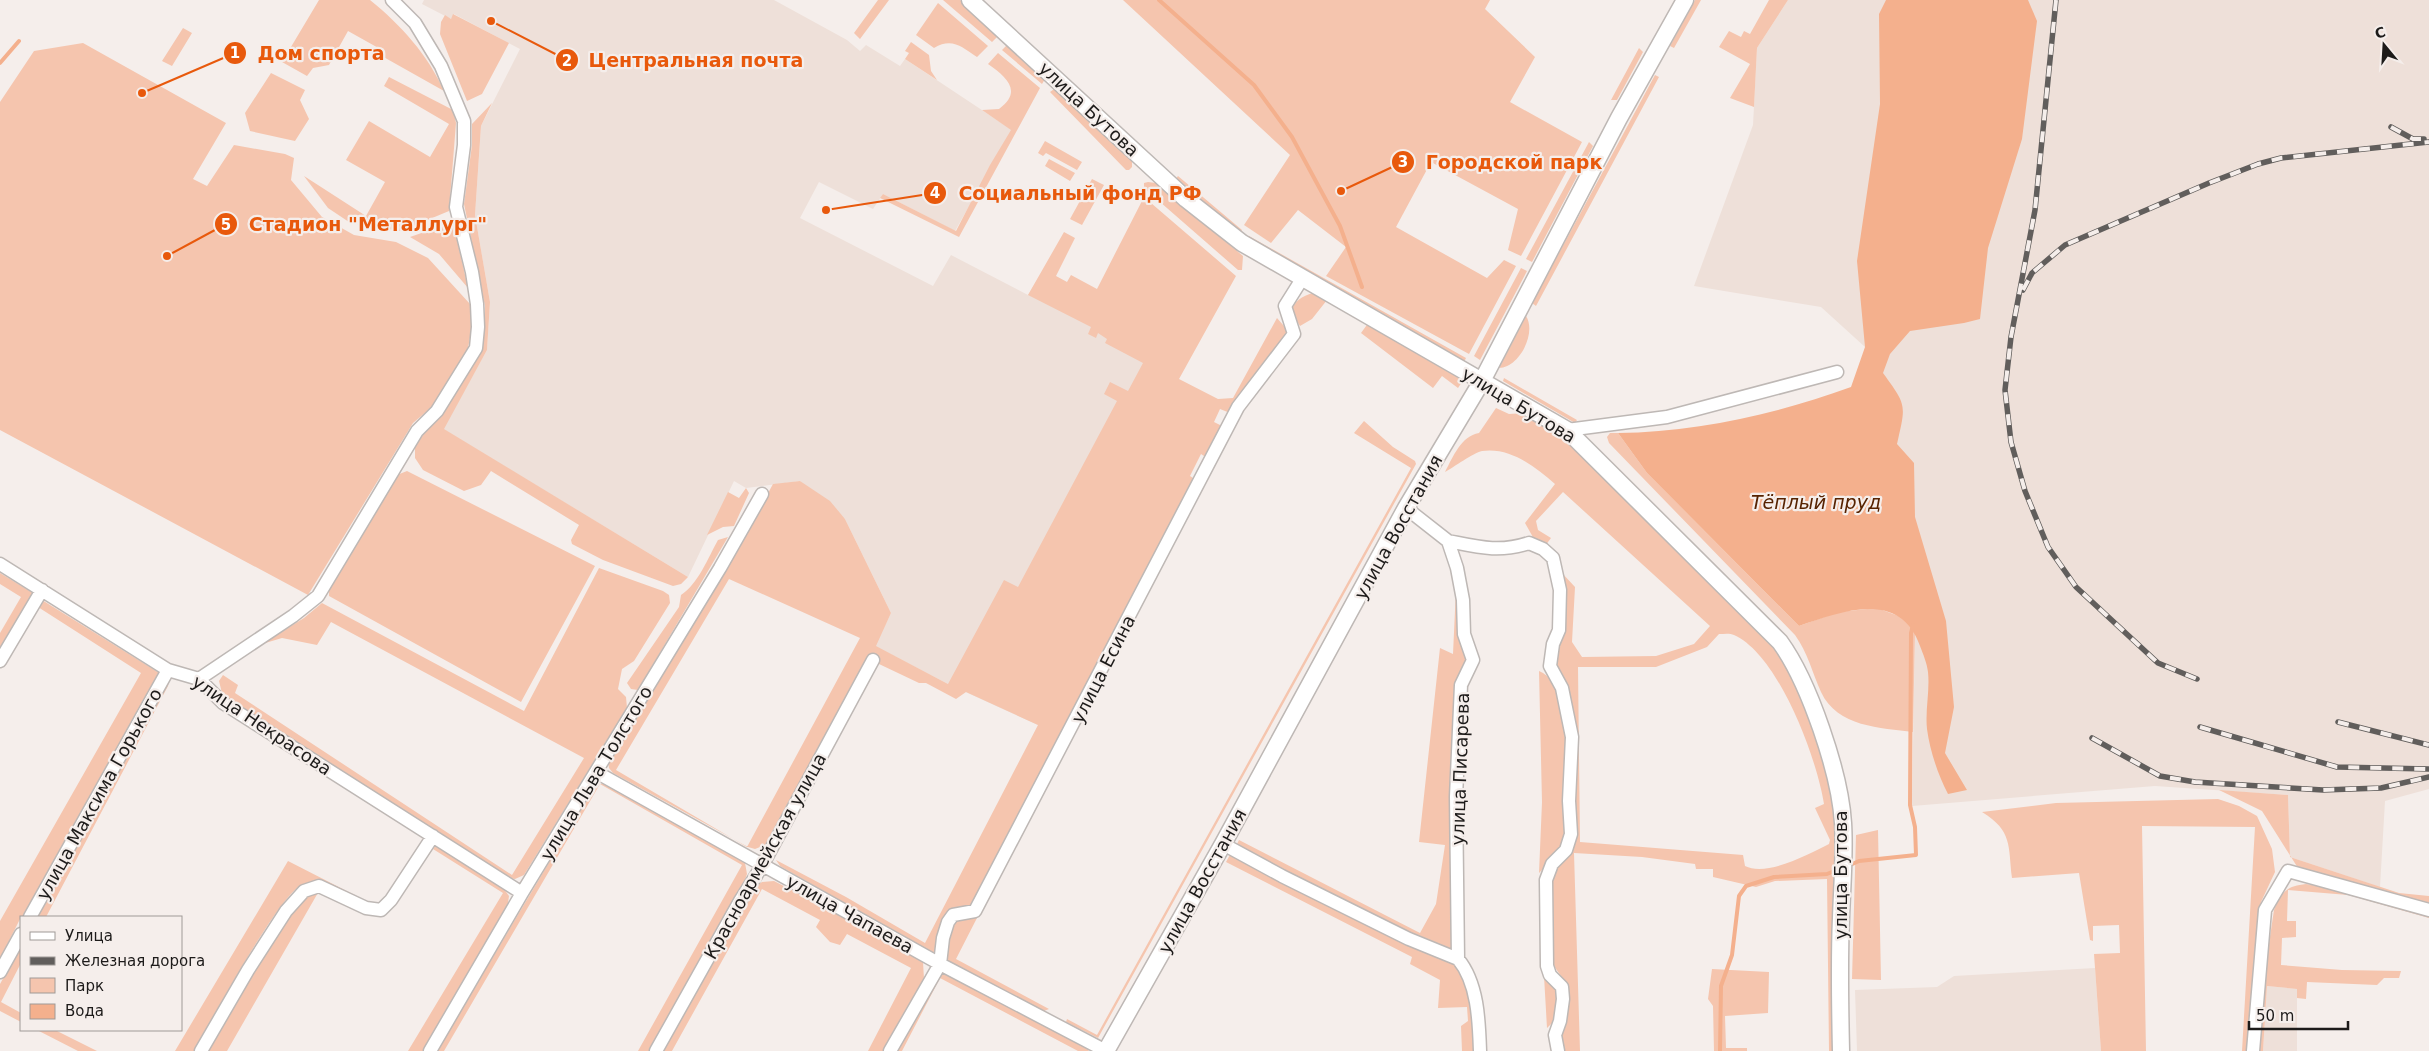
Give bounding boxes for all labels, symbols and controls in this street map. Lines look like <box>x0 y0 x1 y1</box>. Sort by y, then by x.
north arrow <box>2359 20 2409 70</box>
text: С <box>2373 23 2387 42</box>
callout: Дом спорта <box>222 36 394 70</box>
text: Дом спорта <box>258 42 385 64</box>
callout: Центральная почта <box>554 43 814 77</box>
text: 1 <box>230 44 240 62</box>
text: Центральная почта <box>589 49 803 71</box>
text: 2 <box>562 52 572 70</box>
street label: улица Бутова <box>1035 57 1143 161</box>
callout: Городской парк <box>1391 145 1612 179</box>
text: Городской парк <box>1426 151 1602 173</box>
text: 3 <box>1398 153 1408 171</box>
callout: Социальный фонд РФ <box>923 176 1211 210</box>
text: Социальный фонд РФ <box>958 182 1202 204</box>
text: 4 <box>930 184 940 202</box>
callout: Стадион "Металлург" <box>214 207 497 241</box>
text: Стадион "Металлург" <box>249 213 487 235</box>
text: 5 <box>221 216 231 234</box>
street label: улица Бутова <box>1458 363 1580 447</box>
street label: улица Восстания <box>1350 451 1446 603</box>
water label: Тёплый пруд <box>1751 491 1881 513</box>
street label: улица Есина <box>1067 611 1139 727</box>
street label: улица Некрасова <box>188 671 336 779</box>
street label: улица Льва Толстого <box>536 682 656 864</box>
street label: улица Максима Горького <box>32 685 166 903</box>
street label: улица Писарева <box>1447 692 1473 846</box>
street label: Красноармейская улица <box>700 749 830 963</box>
street label: улица Восстания <box>1154 805 1250 957</box>
street label: улица Бутова <box>1830 811 1851 940</box>
street label: улица Чапаева <box>783 870 917 958</box>
legend <box>20 916 182 1031</box>
text: Улица <box>65 927 113 945</box>
text: Железная дорога <box>65 952 205 970</box>
text: Парк <box>65 977 104 995</box>
scale bar <box>2249 998 2348 1030</box>
text: Вода <box>65 1002 104 1020</box>
text: 50 m <box>2256 1007 2294 1025</box>

